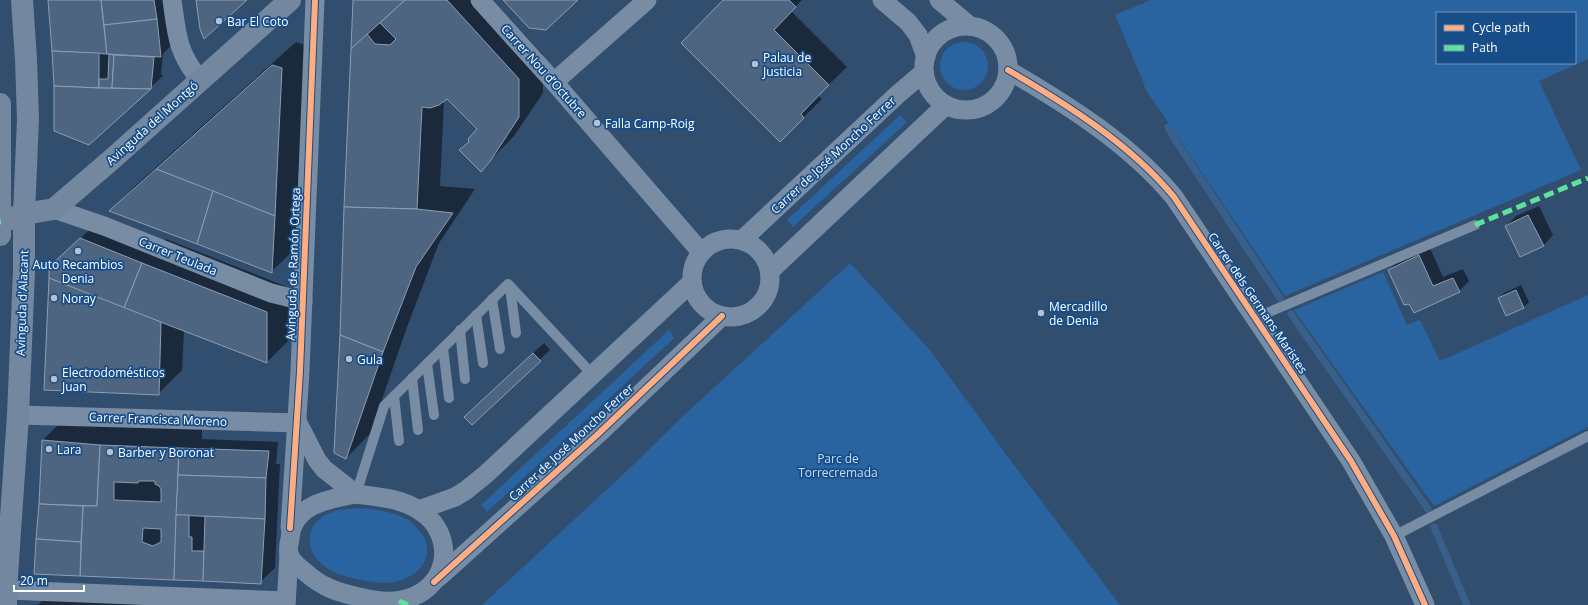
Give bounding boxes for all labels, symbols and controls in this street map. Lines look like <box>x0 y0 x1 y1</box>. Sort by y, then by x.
legend <box>1436 12 1576 64</box>
place label: Bar El Coto <box>227 13 289 30</box>
marker: Bar El Coto <box>214 16 224 26</box>
text: Cycle path <box>1472 19 1530 36</box>
street label: Carrer Nou d’Octubre <box>497 20 591 122</box>
text: Path <box>1472 39 1498 56</box>
place label: Palau de Justicia <box>762 49 811 80</box>
marker: Palau de Justicia <box>750 59 760 69</box>
street label: Avinguda del Montgó <box>102 77 202 169</box>
street label: Carrer de José Moncho Ferrer <box>767 92 899 218</box>
place label: Falla Camp-Roig <box>605 115 695 132</box>
marker: Falla Camp-Roig <box>592 118 602 128</box>
street label: Avinguda de Ramón Ortega <box>282 187 304 341</box>
street label: Carrer dels Germans Maristes <box>1204 229 1312 377</box>
street label: Carrer Teulada <box>136 233 220 279</box>
marker: Auto Recambios Denia <box>73 246 83 256</box>
street label: Avinguda d'Alacant <box>12 250 32 356</box>
place label: Auto Recambios Denia <box>33 256 124 287</box>
place label: Noray <box>62 290 97 307</box>
marker: Noray <box>49 293 59 303</box>
place label: Mercadillo de Denia <box>1049 298 1108 329</box>
marker: Mercadillo de Denia <box>1036 308 1046 318</box>
place label: Gula <box>357 351 383 368</box>
marker: Gula <box>344 354 354 364</box>
place label: Electrodomésticos Juan <box>61 364 165 395</box>
marker: Electrodomésticos Juan <box>49 374 59 384</box>
street label: Carrer de José Moncho Ferrer <box>505 379 637 505</box>
street label: Carrer Francisca Moreno <box>89 408 227 430</box>
place label: Lara <box>57 441 82 458</box>
marker: Lara <box>44 444 54 454</box>
place label: Barber y Boronat <box>118 444 214 461</box>
marker: Barber y Boronat <box>105 447 115 457</box>
park label: Parc de Torrecremada <box>798 450 878 481</box>
scale bar <box>14 567 84 593</box>
text: 20 m <box>20 572 48 589</box>

